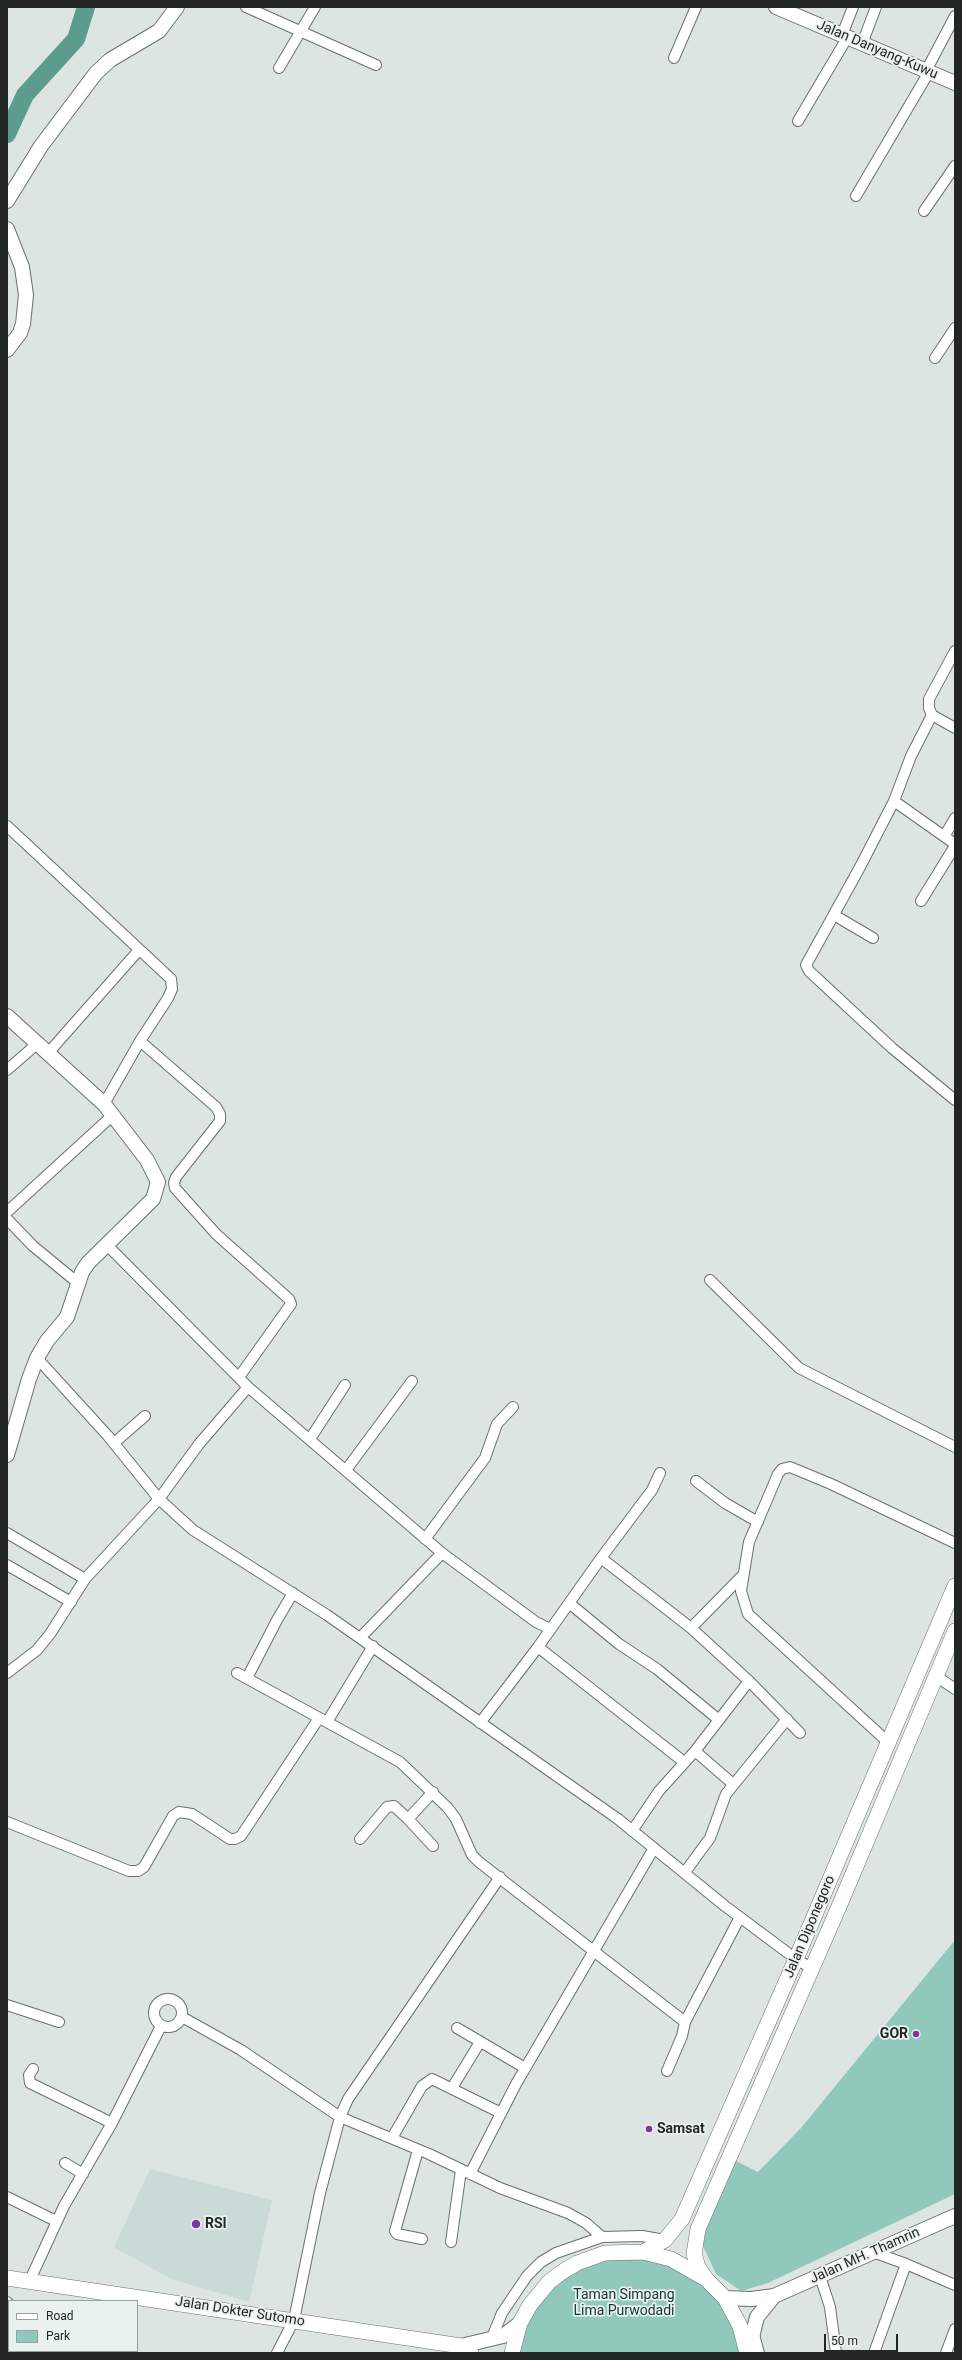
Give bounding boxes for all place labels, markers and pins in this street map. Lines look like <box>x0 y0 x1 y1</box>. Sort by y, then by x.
place label: GOR <box>880 2026 908 2042</box>
marker: GOR <box>911 2029 921 2039</box>
place label: Samsat <box>657 2121 705 2137</box>
marker: Samsat <box>644 2124 654 2134</box>
place label: RSI <box>205 2216 227 2232</box>
marker: RSI <box>190 2218 202 2230</box>

